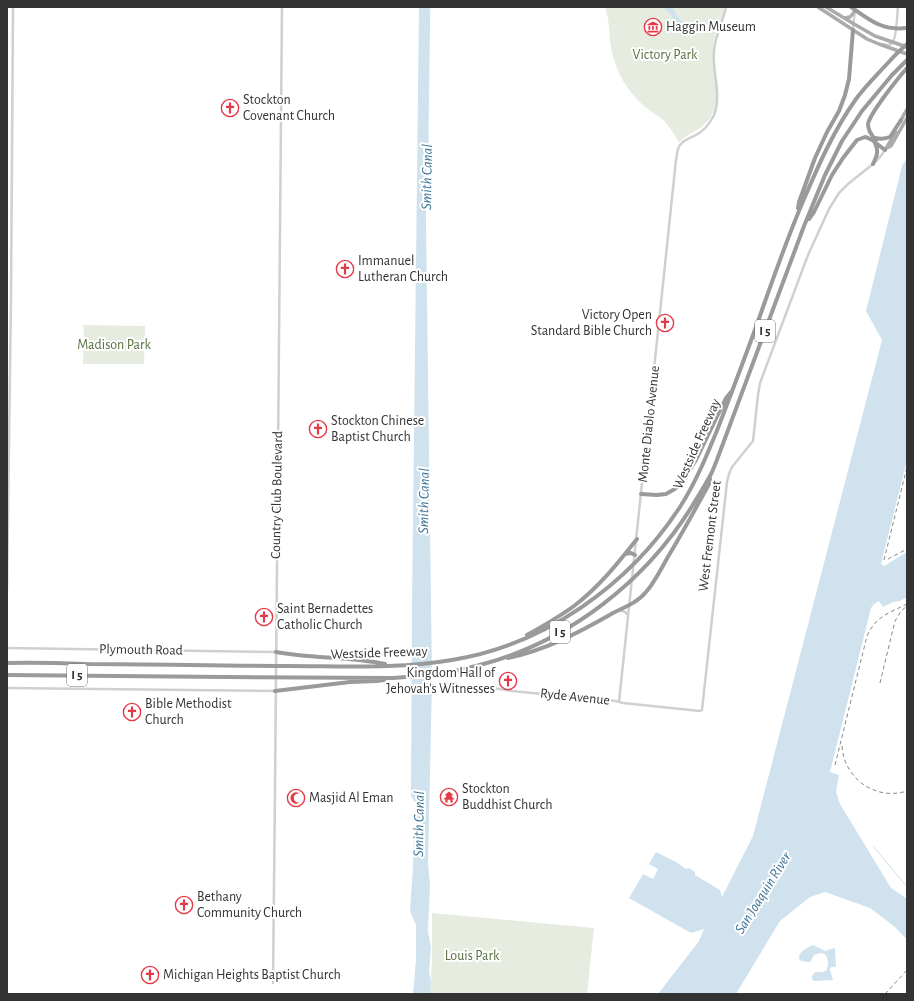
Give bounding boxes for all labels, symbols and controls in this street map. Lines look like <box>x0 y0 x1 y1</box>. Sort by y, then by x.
museum icon: Haggin Museum <box>643 17 663 37</box>
place label: Haggin Museum <box>666 20 756 34</box>
park label: Victory Park <box>633 48 698 62</box>
place label: Stockton Covenant Church <box>243 93 335 123</box>
church icon: Stockton Covenant Church <box>220 98 240 118</box>
water label: Smith Canal <box>419 144 435 210</box>
place label: Immanuel Lutheran Church <box>358 254 448 284</box>
church icon: Immanuel Lutheran Church <box>335 259 355 279</box>
place label: Victory Open Standard Bible Church <box>531 308 652 338</box>
church icon: Victory Open Standard Bible Church <box>655 313 675 333</box>
road number: I 5 <box>755 320 775 342</box>
park label: Madison Park <box>77 338 151 352</box>
street label: Monte Diablo Avenue <box>636 365 662 483</box>
street label: Westside Freeway <box>671 397 723 491</box>
place label: Stockton Chinese Baptist Church <box>331 414 424 444</box>
church icon: Stockton Chinese Baptist Church <box>308 419 328 439</box>
street label: Country Club Boulevard <box>269 431 285 559</box>
water label: Smith Canal <box>416 468 432 534</box>
street label: West Fremont Street <box>696 479 724 592</box>
place label: Saint Bernadettes Catholic Church <box>277 602 373 632</box>
church icon: Saint Bernadettes Catholic Church <box>254 607 274 627</box>
road number: I 5 <box>550 621 570 643</box>
street label: Plymouth Road <box>99 642 183 658</box>
street label: Westside Freeway <box>330 644 428 662</box>
road number: I 5 <box>67 664 87 686</box>
place label: Kingdom Hall of Jehovah's Witnesses <box>386 666 496 696</box>
church icon: Kingdom Hall of Jehovah's Witnesses <box>498 671 518 691</box>
street label: Ryde Avenue <box>539 686 611 708</box>
place label: Bible Methodist Church <box>145 697 232 727</box>
church icon: Bible Methodist Church <box>122 702 142 722</box>
place label: Stockton Buddhist Church <box>462 782 553 812</box>
temple icon: Stockton Buddhist Church <box>439 787 459 807</box>
mosque icon: Masjid Al Eman <box>286 788 306 808</box>
place label: Masjid Al Eman <box>309 791 393 805</box>
water label: Smith Canal <box>411 791 427 857</box>
water label: San Joaquin River <box>732 849 795 936</box>
place label: Bethany Community Church <box>197 890 302 920</box>
church icon: Bethany Community Church <box>174 895 194 915</box>
park label: Louis Park <box>445 949 500 963</box>
church icon: Michigan Heights Baptist Church <box>140 965 160 985</box>
place label: Michigan Heights Baptist Church <box>163 968 341 982</box>

